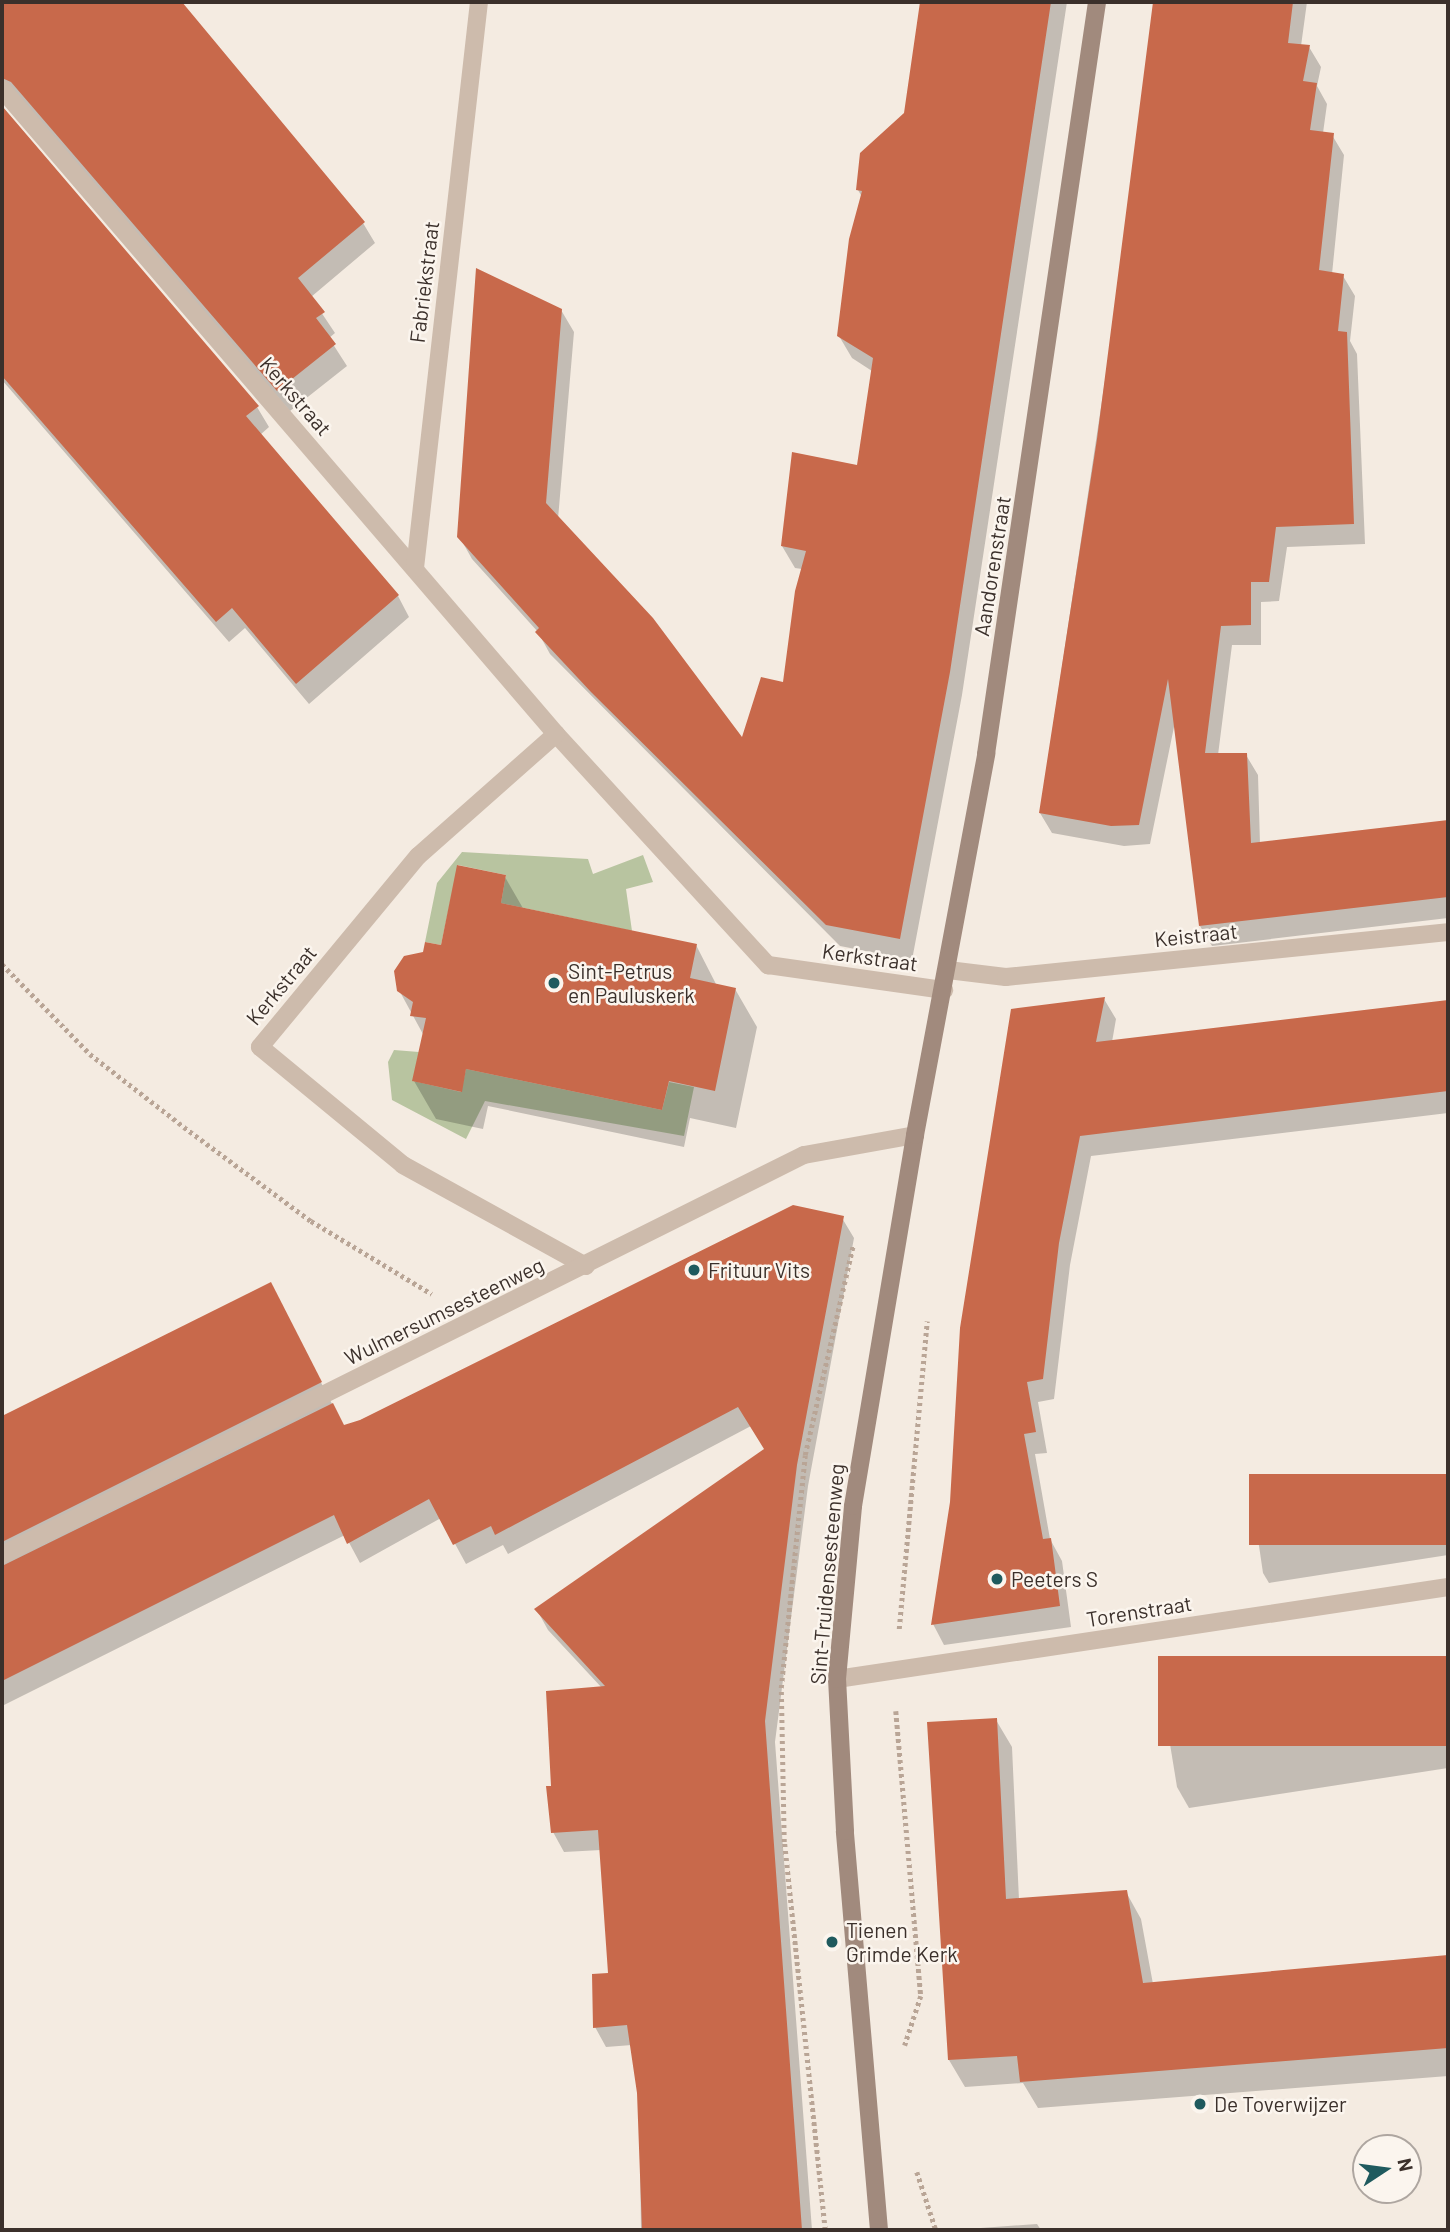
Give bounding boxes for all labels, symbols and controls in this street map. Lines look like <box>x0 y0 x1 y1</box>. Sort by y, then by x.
street label: Fabriekstraat <box>404 220 444 344</box>
street label: Kerkstraat <box>255 351 337 441</box>
street label: Aandorenstraat <box>968 494 1016 638</box>
street label: Keistraat <box>1153 918 1239 952</box>
street label: Kerkstraat <box>821 938 919 976</box>
street label: Kerkstraat <box>240 940 322 1030</box>
place label: Sint-Petrus en Pauluskerk <box>568 958 695 1008</box>
marker: Sint-Petrus en Pauluskerk <box>546 975 562 991</box>
street label: Wulmersumsesteenweg <box>340 1252 548 1370</box>
place label: Frituur Vits <box>708 1257 810 1283</box>
marker: Frituur Vits <box>686 1262 702 1278</box>
street label: Sint-Truidensesteenweg <box>805 1462 849 1686</box>
place label: Peeters S <box>1011 1566 1098 1592</box>
marker: Peeters S <box>989 1571 1005 1587</box>
street label: Torenstraat <box>1085 1590 1193 1632</box>
place label: Tienen Grimde Kerk <box>846 1917 958 1967</box>
marker: Tienen Grimde Kerk <box>824 1934 840 1950</box>
place label: De Toverwijzer <box>1214 2091 1347 2117</box>
marker: De Toverwijzer <box>1192 2096 1208 2112</box>
north arrow <box>1352 2134 1422 2204</box>
text: N <box>1393 2156 1419 2173</box>

